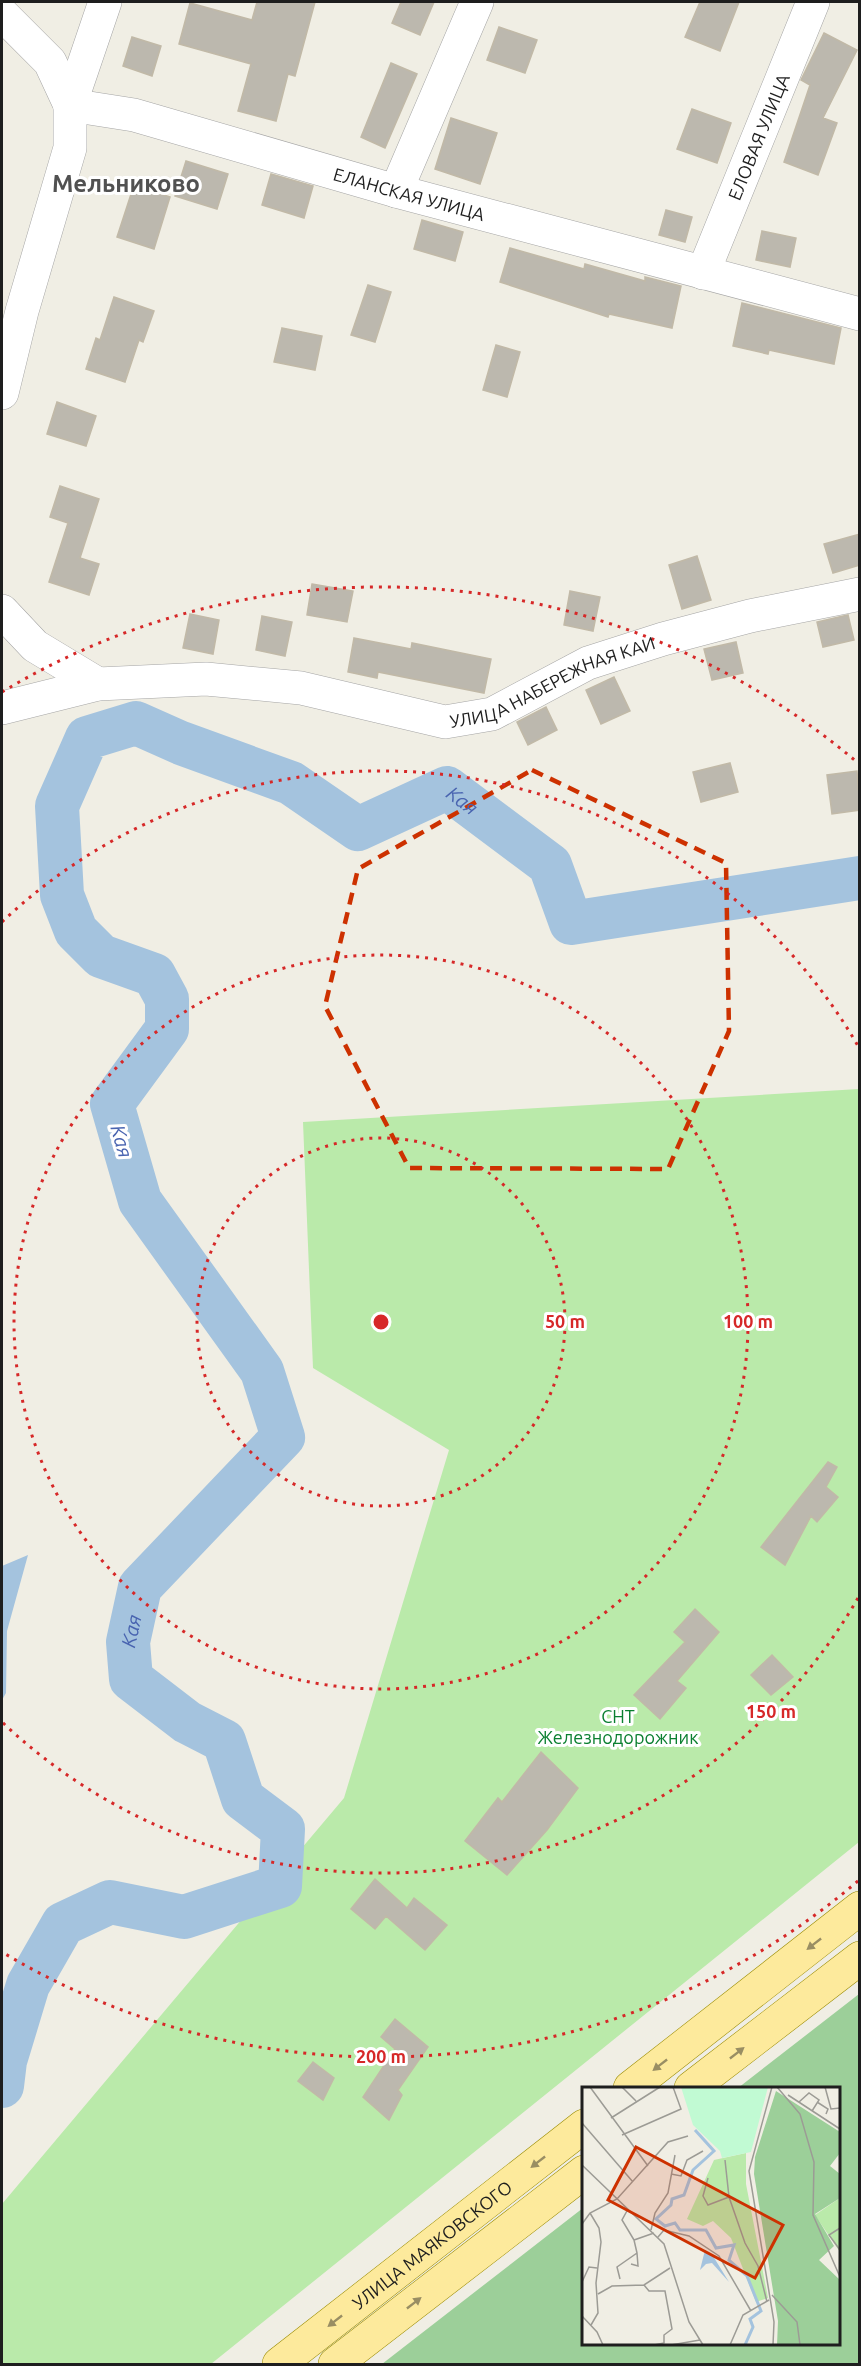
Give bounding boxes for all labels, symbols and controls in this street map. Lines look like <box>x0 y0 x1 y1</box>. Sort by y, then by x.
street label: ЕЛОВАЯ УЛИЦА <box>724 70 793 203</box>
street label: ЕЛАНСКАЯ УЛИЦА <box>331 163 487 224</box>
district label: Мельниково <box>52 170 200 197</box>
street label: УЛИЦА НАБЕРЕЖНАЯ КАИ <box>448 632 658 731</box>
water label: Кая <box>443 781 483 819</box>
water label: Кая <box>106 1122 138 1160</box>
text: 50 m <box>545 1311 585 1331</box>
text: 100 m <box>723 1311 773 1331</box>
centre of rings <box>371 1312 391 1332</box>
water label: Кая <box>116 1612 145 1649</box>
text: 150 m <box>746 1701 796 1721</box>
park label: СНТ Железнодорожник <box>537 1706 699 1747</box>
one-way arrow <box>806 1938 821 1950</box>
text: 200 m <box>356 2046 406 2066</box>
one-way arrow <box>730 2047 745 2059</box>
one-way arrow <box>653 2058 668 2070</box>
inset map <box>582 2087 840 2345</box>
one-way arrow <box>530 2155 545 2167</box>
street label: УЛИЦА МАЯКОВСКОГО <box>348 2176 516 2313</box>
one-way arrow <box>406 2297 422 2309</box>
one-way arrow <box>327 2315 343 2328</box>

